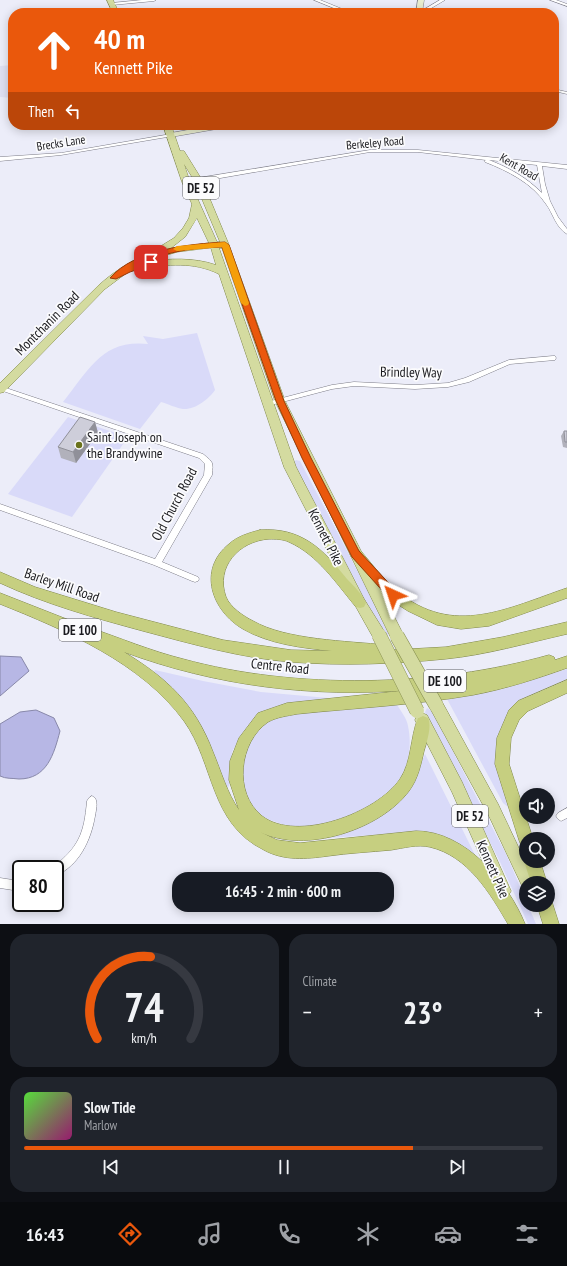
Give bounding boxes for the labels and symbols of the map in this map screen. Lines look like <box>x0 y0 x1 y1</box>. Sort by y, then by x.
street label: Brecks Lane <box>35 131 86 154</box>
street label: Berkeley Road <box>345 132 405 153</box>
street label: Kent Road <box>497 150 541 184</box>
road number: DE 52 <box>183 177 219 199</box>
pin <box>134 245 168 279</box>
street label: Montchanin Road <box>11 287 83 359</box>
street label: Brindley Way <box>380 362 443 382</box>
place label: Saint Joseph on the Brandywine <box>87 428 163 462</box>
marker: Saint Joseph on the Brandywine <box>74 440 84 450</box>
street label: Old Church Road <box>147 464 201 544</box>
street label: Kennett Pike <box>304 506 348 569</box>
street label: Barley Mill Road <box>22 564 102 606</box>
position arrow <box>372 574 414 616</box>
road number: DE 100 <box>59 619 101 641</box>
street label: Centre Road <box>250 654 310 678</box>
road number: DE 100 <box>424 670 466 692</box>
road number: DE 52 <box>452 805 488 827</box>
street label: Kennett Pike <box>472 837 514 901</box>
speed limit sign: 80 <box>12 860 64 912</box>

